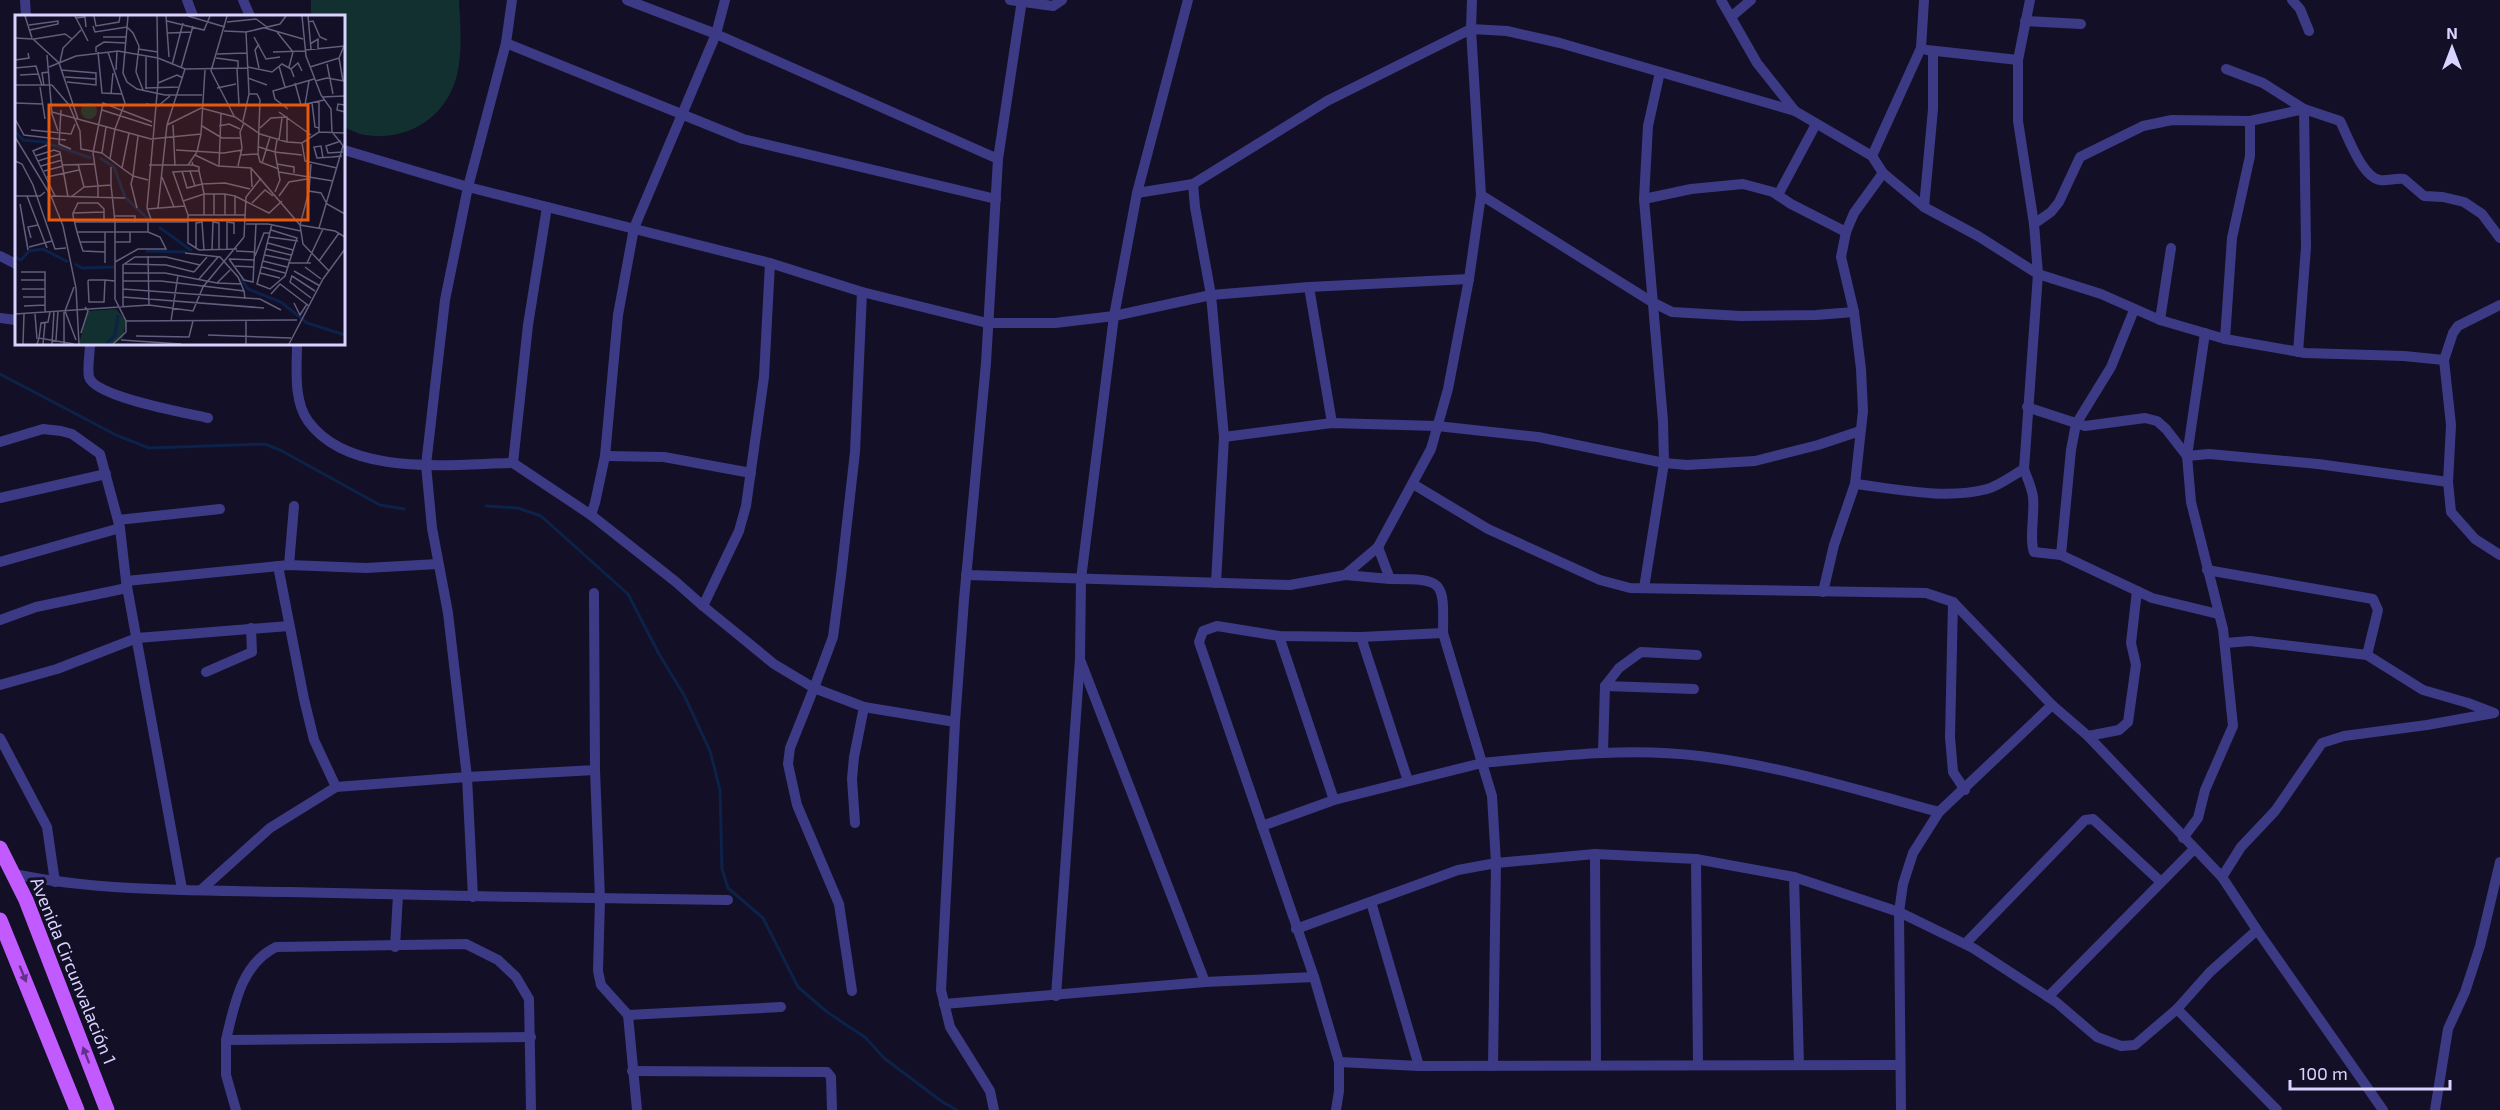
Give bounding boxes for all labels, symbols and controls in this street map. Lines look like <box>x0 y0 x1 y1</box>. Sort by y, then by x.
inset map <box>15 15 345 345</box>
north arrow <box>2422 18 2482 78</box>
text: N <box>2446 23 2458 42</box>
street label: Avenida Circunvalación 1 <box>26 874 122 1067</box>
one-way arrow <box>18 965 28 983</box>
one-way arrow <box>81 1046 91 1064</box>
scale bar <box>2290 1053 2450 1091</box>
text: 100 m <box>2299 1062 2348 1084</box>

